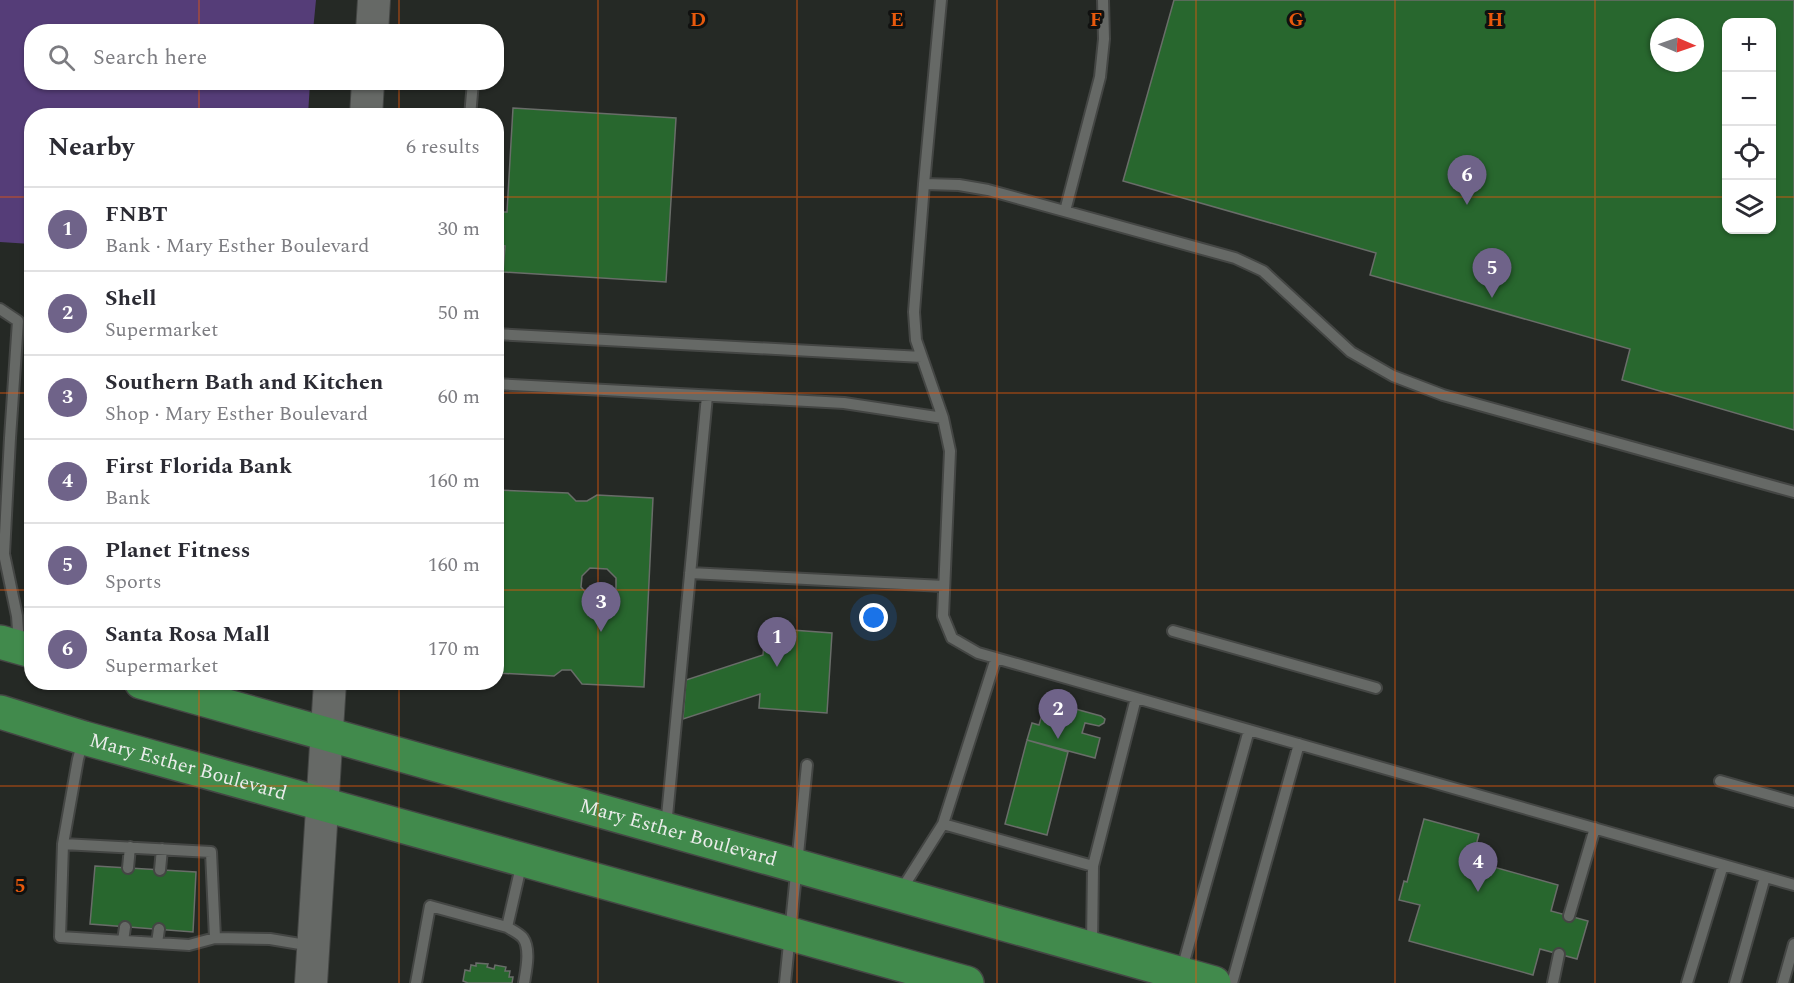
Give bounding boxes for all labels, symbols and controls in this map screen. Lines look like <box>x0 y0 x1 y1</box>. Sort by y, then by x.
text: D <box>690 5 706 35</box>
text: E <box>890 5 904 35</box>
text: F <box>1090 5 1102 35</box>
text: G <box>1288 5 1304 35</box>
text: H <box>1487 5 1503 35</box>
north arrow <box>1650 18 1704 72</box>
map controls <box>1722 18 1776 234</box>
button: + <box>1722 18 1776 72</box>
search box <box>24 24 504 90</box>
icon: search <box>45 41 78 74</box>
text: Search here <box>93 41 207 74</box>
button: − <box>1722 72 1776 126</box>
button: locate <box>1722 126 1776 180</box>
text: Nearby <box>48 127 134 167</box>
text: 6 results <box>406 132 480 162</box>
pin: 6 <box>1448 156 1486 205</box>
button: layers <box>1722 180 1776 234</box>
text: FNBT <box>105 198 168 231</box>
text: 1 <box>62 214 73 244</box>
text: 30 m <box>438 214 480 244</box>
text: Bank · Mary Esther Boulevard <box>105 231 370 261</box>
pin: 5 <box>1472 248 1512 298</box>
text: Shell <box>105 282 156 315</box>
text: 2 <box>62 298 73 328</box>
text: 50 m <box>438 298 480 328</box>
text: Supermarket <box>105 315 218 345</box>
text: Southern Bath and Kitchen <box>105 366 383 399</box>
text: 3 <box>62 382 73 412</box>
text: 60 m <box>438 382 480 412</box>
text: Shop · Mary Esther Boulevard <box>105 399 368 429</box>
text: First Florida Bank <box>105 450 292 483</box>
text: 4 <box>62 466 73 496</box>
text: 160 m <box>428 466 480 496</box>
text: Bank <box>105 483 151 513</box>
text: Planet Fitness <box>105 534 250 567</box>
text: 5 <box>62 550 73 580</box>
text: 160 m <box>428 550 480 580</box>
text: Sports <box>105 567 162 597</box>
pin: 3 <box>582 582 620 632</box>
your location <box>859 603 888 632</box>
text: Santa Rosa Mall <box>105 618 270 651</box>
pin: 1 <box>758 618 796 667</box>
text: 6 <box>62 634 73 664</box>
text: 170 m <box>428 634 480 664</box>
text: Supermarket <box>105 651 218 681</box>
pin: 2 <box>1038 690 1078 739</box>
street label: Mary Esther Boulevard <box>86 725 290 809</box>
street label: Mary Esther Boulevard <box>576 791 780 875</box>
pin: 4 <box>1458 842 1498 892</box>
text: 5 <box>14 871 26 901</box>

